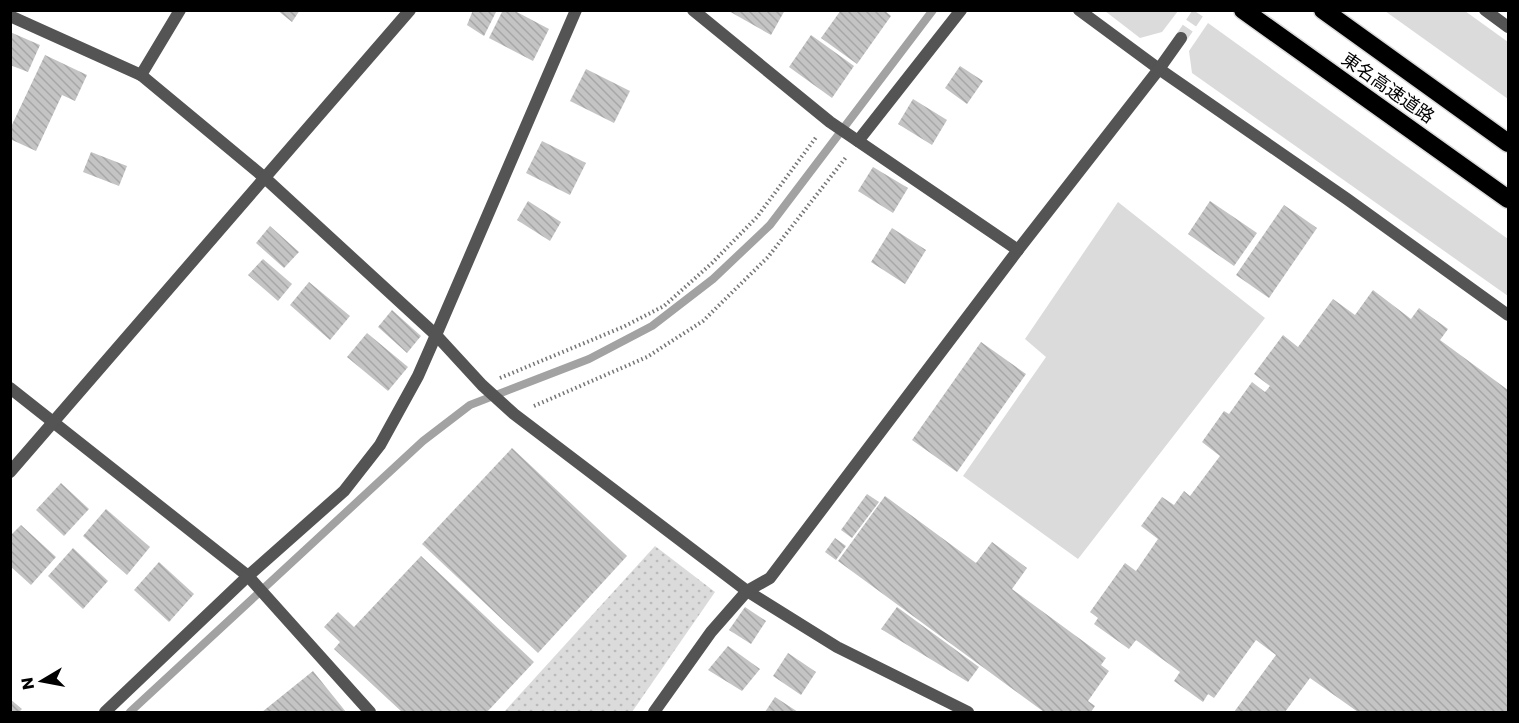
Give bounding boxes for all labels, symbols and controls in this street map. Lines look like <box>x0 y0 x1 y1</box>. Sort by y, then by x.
street label: 東名高速道路 <box>1337 46 1440 129</box>
north arrow <box>12 651 72 711</box>
text: N <box>15 676 40 691</box>

